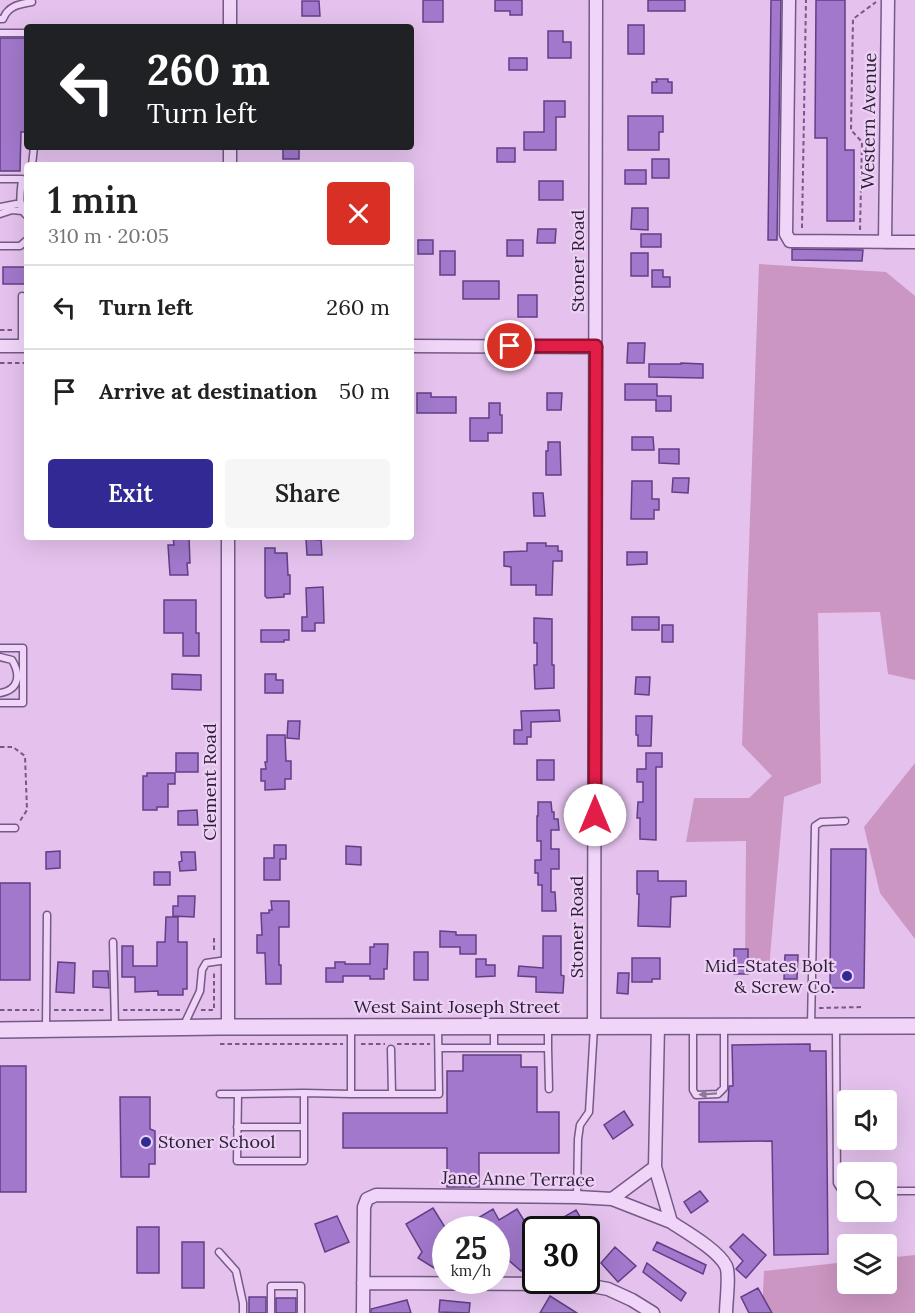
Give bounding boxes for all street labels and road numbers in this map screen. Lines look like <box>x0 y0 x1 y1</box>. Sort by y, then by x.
street label: Western Avenue <box>856 52 881 189</box>
street label: Stoner Road <box>566 209 589 312</box>
street label: Clement Road <box>198 723 221 841</box>
street label: Stoner Road <box>565 875 588 978</box>
street label: West Saint Joseph Street <box>354 995 560 1018</box>
street label: Jane Anne Terrace <box>440 1166 595 1191</box>

